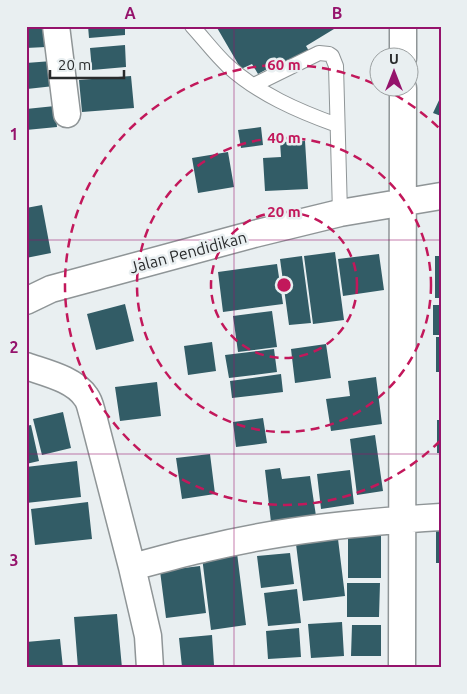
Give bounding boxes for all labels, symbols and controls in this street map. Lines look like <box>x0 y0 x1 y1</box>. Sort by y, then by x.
text: A <box>124 4 136 22</box>
text: B <box>332 4 342 22</box>
scale bar <box>50 48 124 80</box>
north arrow <box>370 48 420 98</box>
text: U <box>389 51 399 67</box>
text: 20 m <box>58 56 91 73</box>
text: 60 m <box>267 56 301 73</box>
text: 1 <box>9 125 19 143</box>
text: 40 m <box>267 129 301 146</box>
text: 20 m <box>267 203 301 220</box>
street label: Jalan Pendidikan <box>127 228 249 276</box>
centre of rings <box>275 276 293 294</box>
text: 2 <box>9 338 19 356</box>
text: 3 <box>9 551 19 569</box>

